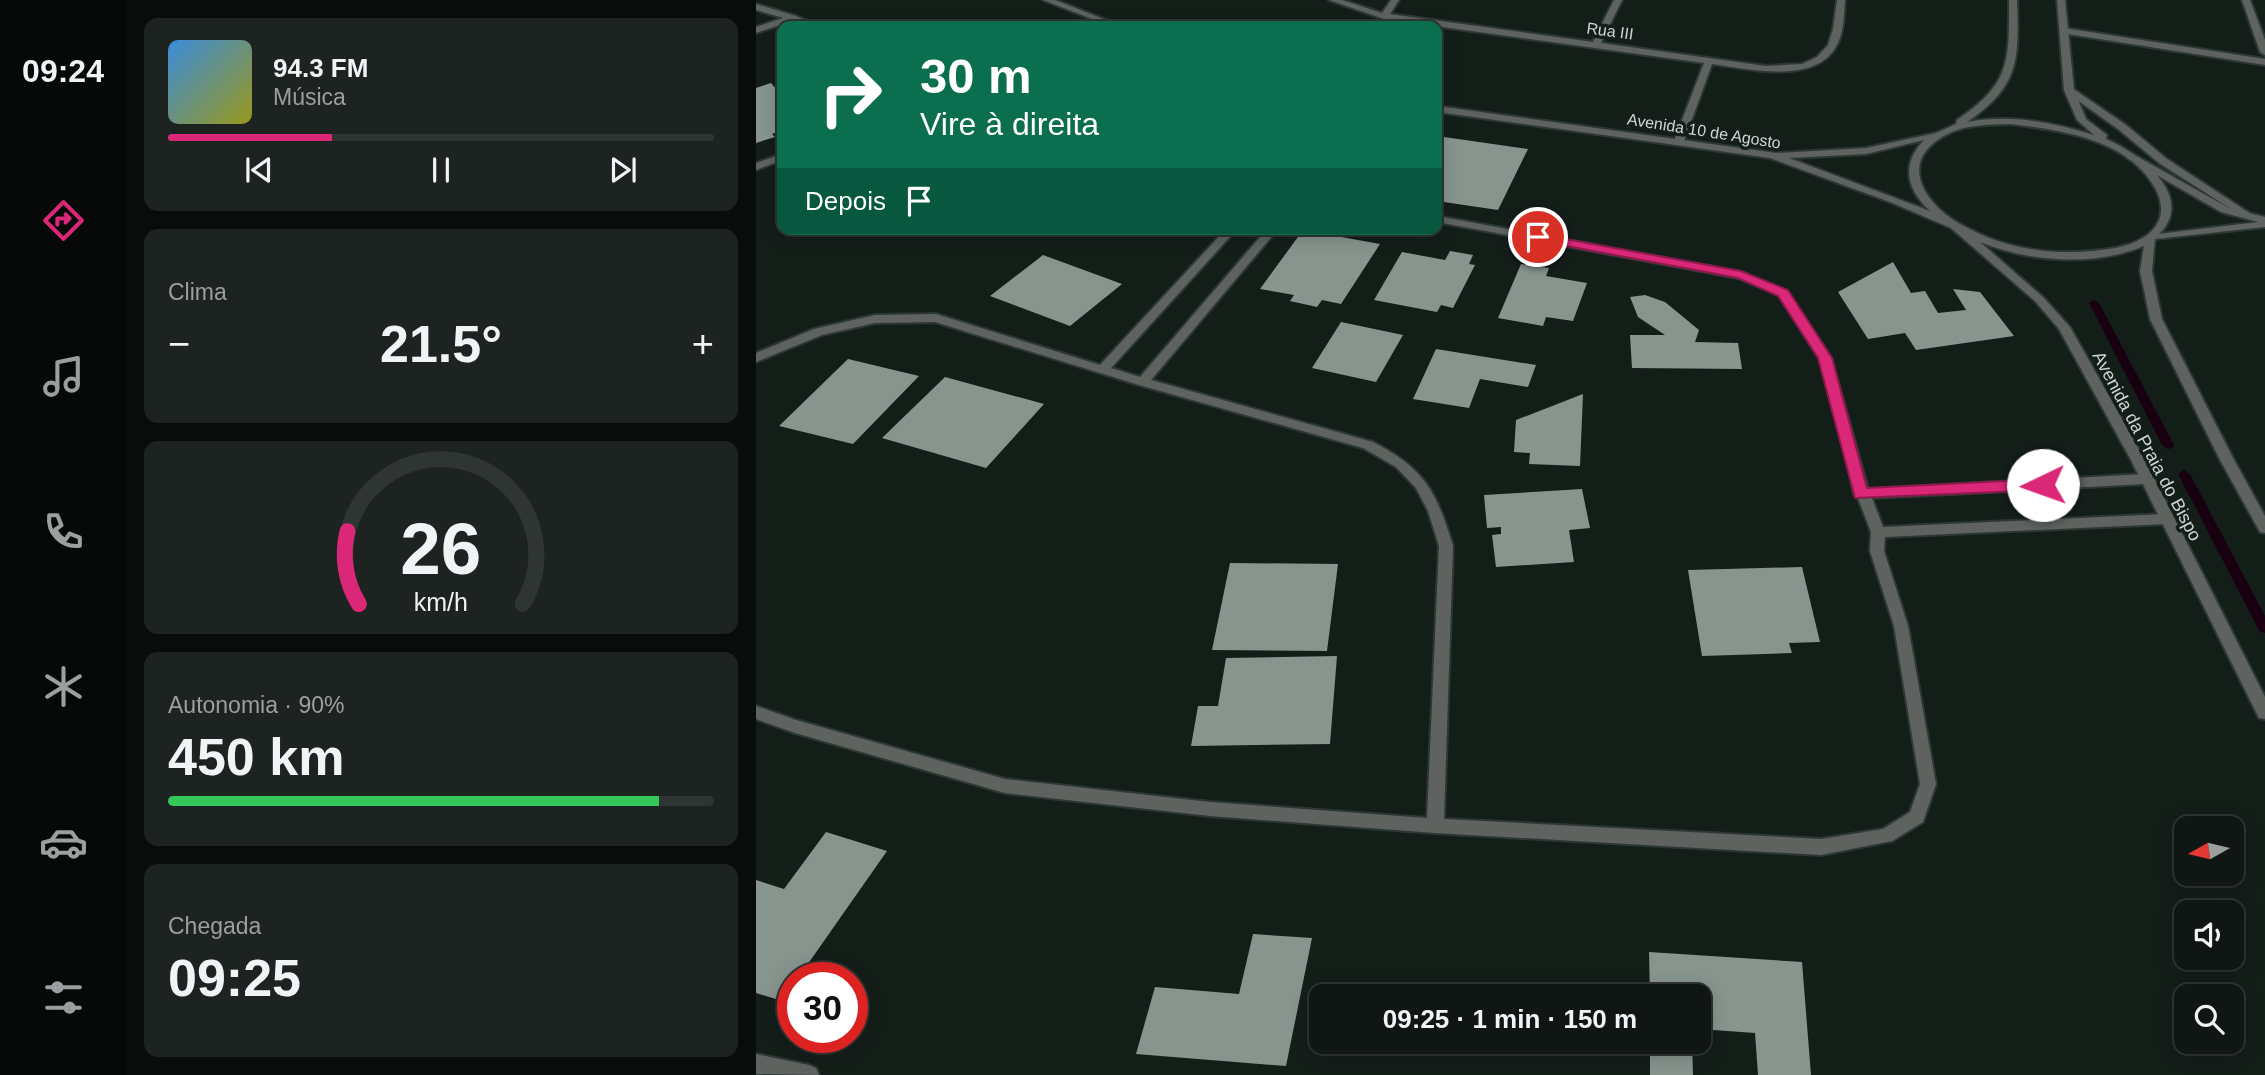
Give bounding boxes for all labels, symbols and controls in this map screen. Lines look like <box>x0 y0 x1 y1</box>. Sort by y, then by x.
street label: Rua III <box>1585 19 1635 43</box>
icon: right <box>805 49 896 140</box>
text: 30 m <box>920 49 1032 103</box>
text: 09:24 <box>22 53 104 89</box>
text: 94.3 FM <box>273 53 368 83</box>
text: Música <box>273 84 346 110</box>
text: Vire à direita <box>920 106 1099 142</box>
street label: Avenida 10 de Agosto <box>1626 110 1782 152</box>
icon: previous <box>240 151 278 189</box>
icon: pause <box>422 151 460 189</box>
icon: next <box>604 151 642 189</box>
icon: arrive <box>900 182 938 220</box>
text: Depois <box>805 186 886 216</box>
icon: directions <box>39 196 88 245</box>
pin <box>1508 207 1568 267</box>
icon: arrive <box>1519 218 1557 256</box>
text: Clima <box>168 279 227 305</box>
text: 21.5° <box>380 315 502 373</box>
text: − <box>168 323 190 365</box>
text: + <box>692 323 714 365</box>
street label: Avenida da Praia do Bispo <box>2088 348 2206 544</box>
icon: music <box>39 352 88 401</box>
position arrow <box>2006 448 2080 522</box>
icon: phone <box>39 507 88 556</box>
text: 26 <box>401 508 481 589</box>
text: km/h <box>414 587 468 615</box>
icon: climate <box>39 662 88 711</box>
text: Autonomia · 90% <box>168 692 344 718</box>
text: 450 km <box>168 728 344 786</box>
north arrow <box>2174 816 2244 886</box>
map controls <box>2174 816 2244 1054</box>
icon: car <box>39 818 88 867</box>
button: sound <box>2174 900 2244 970</box>
text: Chegada <box>168 913 261 939</box>
text: 09:25 <box>168 949 301 1007</box>
speed limit sign: 30 <box>777 962 868 1053</box>
icon: filters <box>39 973 88 1022</box>
button: search <box>2174 984 2244 1054</box>
text: 09:25 · 1 min · 150 m <box>1383 1004 1637 1034</box>

